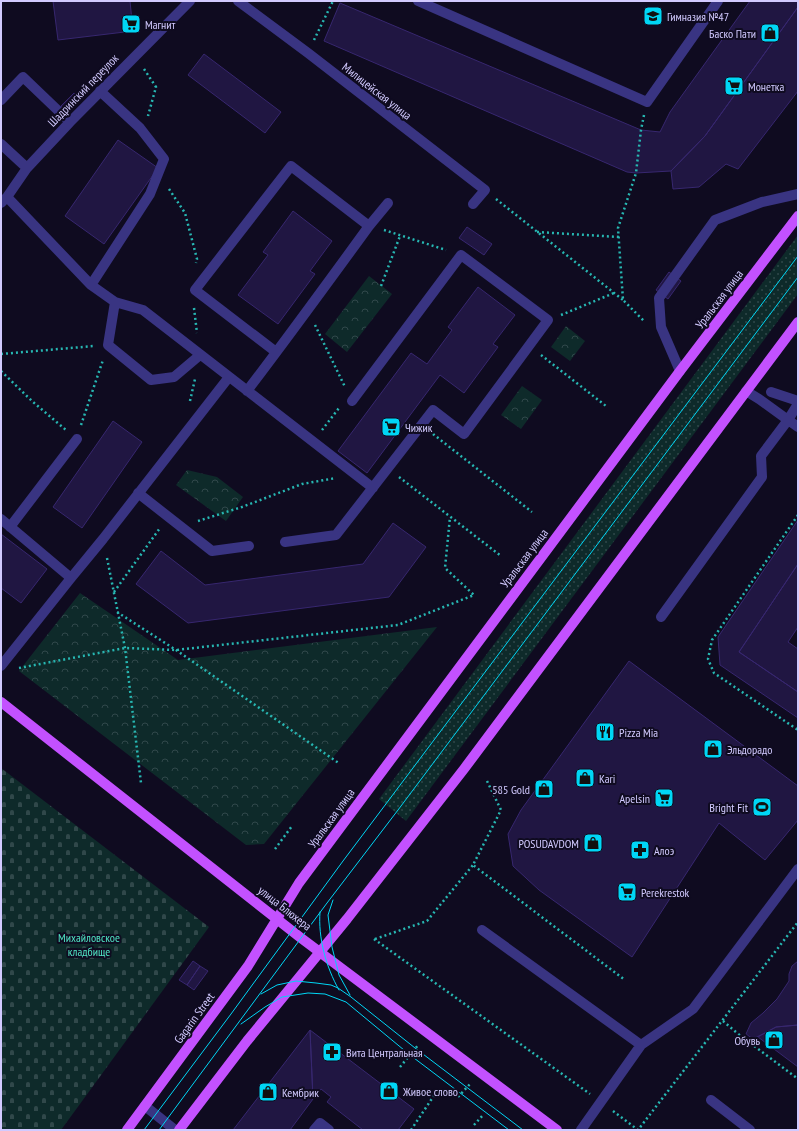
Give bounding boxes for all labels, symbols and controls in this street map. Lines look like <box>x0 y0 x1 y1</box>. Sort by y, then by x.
school or university icon: Гимназия №47 <box>642 5 664 27</box>
place label: Гимназия №47 <box>667 9 729 24</box>
supermarket icon: Магнит <box>120 13 142 35</box>
place label: Магнит <box>145 17 175 32</box>
shop icon: Баско Пати <box>759 22 781 44</box>
place label: Баско Пати <box>709 26 756 41</box>
street label: Шадринский переулок <box>44 50 122 130</box>
street label: Милицейская улица <box>339 59 415 123</box>
supermarket icon: Монетка <box>723 75 745 97</box>
place label: Монетка <box>748 79 784 94</box>
street label: Уральская улица <box>692 267 746 331</box>
supermarket icon: Чижик <box>380 416 402 438</box>
place label: Чижик <box>405 420 433 435</box>
street label: Уральская улица <box>497 526 551 590</box>
restaurant icon: Pizza Mia <box>594 721 616 743</box>
place label: Pizza Mia <box>619 725 658 740</box>
shop icon: Эльдорадо <box>702 738 724 760</box>
place label: Эльдорадо <box>727 742 773 757</box>
shop icon: Kari <box>574 767 596 789</box>
place label: Kari <box>599 771 615 786</box>
shop icon: 585 Gold <box>533 778 555 800</box>
place label: 585 Gold <box>492 782 530 797</box>
street label: Уральская улица <box>304 785 358 851</box>
supermarket icon: Apelsin <box>653 787 675 809</box>
place label: Apelsin <box>619 791 650 806</box>
sports icon: Bright Fit <box>751 796 773 818</box>
place label: Bright Fit <box>709 800 749 815</box>
shop icon: POSUDAVDOM <box>582 832 604 854</box>
place label: POSUDAVDOM <box>518 836 579 851</box>
pharmacy icon: Алоэ <box>629 839 651 861</box>
place label: Алоэ <box>654 843 675 858</box>
supermarket icon: Perekrestok <box>616 881 638 903</box>
street label: улица Блюхера <box>255 882 315 934</box>
place label: Perekrestok <box>641 885 690 900</box>
park label: Михайловское кладбище <box>58 930 120 959</box>
street label: Gagarin Street <box>171 989 218 1046</box>
shop icon: Обувь <box>763 1029 785 1051</box>
place label: Обувь <box>734 1033 760 1048</box>
pharmacy icon: Вита Центральная <box>321 1041 343 1063</box>
place label: Вита Центральная <box>346 1045 423 1060</box>
shop icon: Живое слово <box>378 1080 400 1102</box>
shop icon: Кембрик <box>257 1081 279 1103</box>
place label: Живое слово <box>402 1084 458 1099</box>
place label: Кембрик <box>282 1085 319 1100</box>

